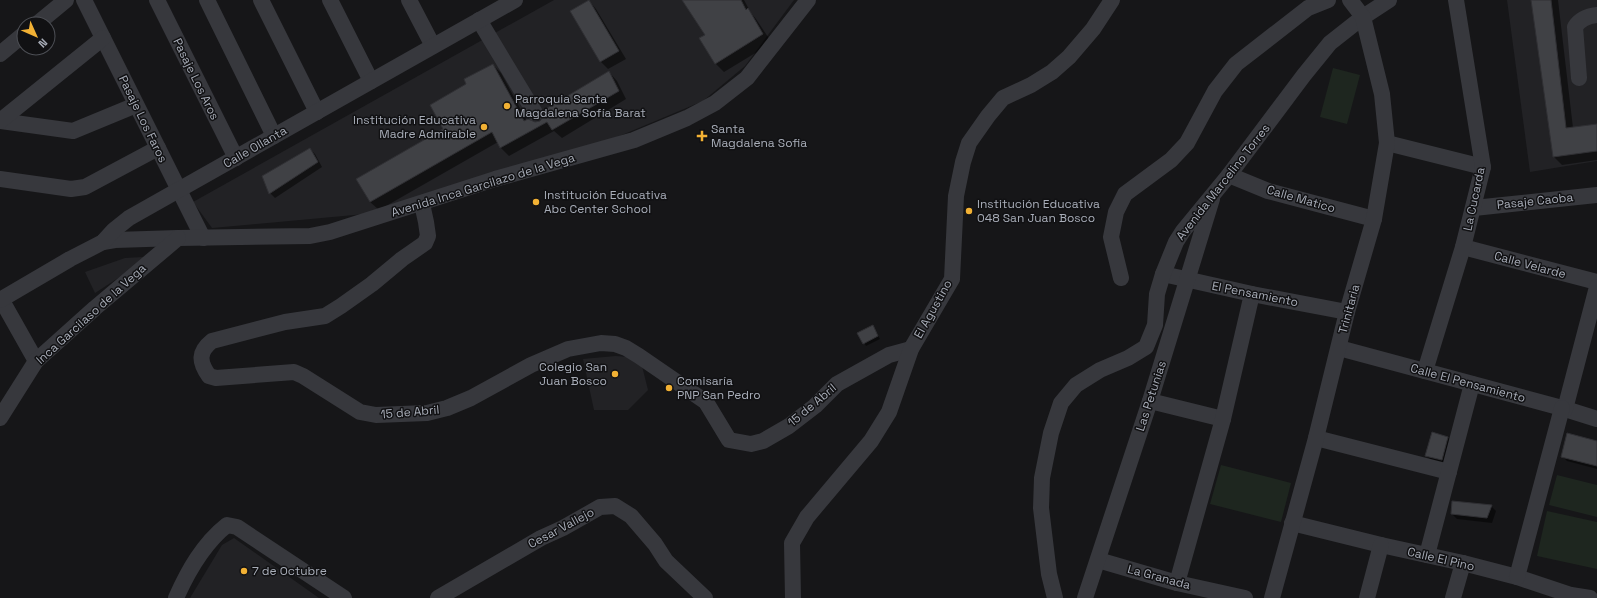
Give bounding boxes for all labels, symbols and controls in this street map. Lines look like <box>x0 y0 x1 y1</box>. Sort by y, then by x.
north arrow <box>16 16 56 56</box>
street label: Pasaje Los Aros <box>169 35 223 123</box>
text: N <box>36 36 51 51</box>
street label: Pasaje Los Faros <box>115 73 171 165</box>
place label: Parroquia Santa Magdalena Sofía Barat <box>515 91 646 121</box>
marker: Parroquia Santa Magdalena Sofía Barat <box>502 101 512 111</box>
place label: Institución Educativa Madre Admirable <box>353 112 476 142</box>
place label: Santa Magdalena Sofia <box>711 121 807 151</box>
street label: Avenida Marcelino Torres <box>1173 121 1273 243</box>
street label: Calle Ollanta <box>220 122 290 172</box>
marker: Institución Educativa Madre Admirable <box>479 122 489 132</box>
marker: Santa Magdalena Sofia <box>696 130 708 142</box>
street label: Avenida Inca Garcilazo de la Vega <box>389 149 577 221</box>
street label: La Cucarda <box>1459 166 1489 232</box>
street label: Calle Matico <box>1265 182 1337 216</box>
place label: Institución Educativa Abc Center School <box>544 187 667 217</box>
street label: Pasaje Caoba <box>1496 189 1574 213</box>
place label: Institución Educativa 048 San Juan Bosco <box>977 196 1100 226</box>
marker: Institución Educativa Abc Center School <box>531 197 541 207</box>
marker: Institución Educativa 048 San Juan Bosco <box>964 206 974 216</box>
street label: Calle Velarde <box>1492 248 1568 282</box>
street label: Inca Garcilaso de la Vega <box>33 260 149 368</box>
street label: El Agustino <box>910 277 956 341</box>
street label: El Pensamiento <box>1210 278 1300 310</box>
street label: Trinitaria <box>1335 282 1363 336</box>
place label: Colegio San Juan Bosco <box>539 359 607 389</box>
street label: Las Petunias <box>1132 359 1170 433</box>
street label: Calle El Pensamiento <box>1409 360 1527 406</box>
marker: Colegio San Juan Bosco <box>610 369 620 379</box>
place label: Comisaría PNP San Pedro <box>677 373 761 403</box>
street label: 15 de Abril <box>784 380 840 430</box>
marker: Comisaría PNP San Pedro <box>664 383 674 393</box>
street label: 15 de Abril <box>380 401 440 423</box>
street label: Cesar Vallejo <box>525 504 597 552</box>
street label: Calle El Pino <box>1406 544 1476 574</box>
street label: La Granada <box>1126 561 1192 593</box>
place label: 7 de Octubre <box>252 563 327 579</box>
marker: 7 de Octubre <box>239 566 249 576</box>

